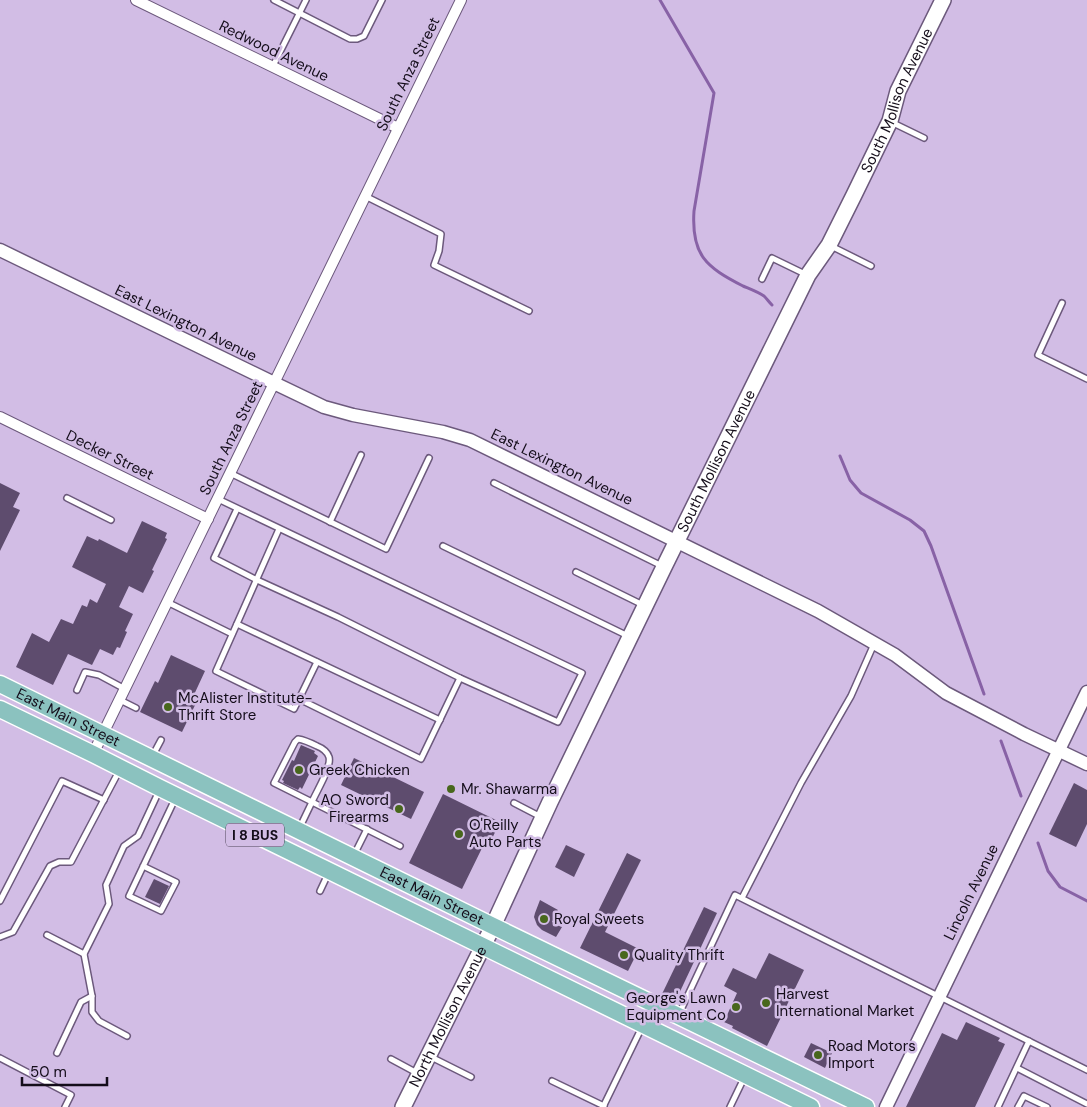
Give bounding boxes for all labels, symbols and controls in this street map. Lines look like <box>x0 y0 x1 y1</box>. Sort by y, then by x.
street label: South Anza Street <box>372 13 444 134</box>
street label: Redwood Avenue <box>216 16 332 86</box>
street label: South Mollison Avenue <box>856 25 938 176</box>
street label: East Lexington Avenue <box>112 280 260 366</box>
street label: South Anza Street <box>195 377 267 498</box>
street label: South Mollison Avenue <box>673 386 760 536</box>
street label: East Lexington Avenue <box>488 424 636 510</box>
street label: Decker Street <box>63 425 157 485</box>
street label: East Main Street <box>13 684 124 751</box>
place label: McAlister Institute- Thrift Store <box>178 688 313 725</box>
marker: McAlister Institute- Thrift Store <box>162 701 174 713</box>
place label: Greek Chicken <box>309 760 410 780</box>
marker: Greek Chicken <box>293 764 305 776</box>
place label: Mr. Shawarma <box>461 779 557 799</box>
marker: Mr. Shawarma <box>445 783 457 795</box>
place label: AO Sword Firearms <box>321 790 389 827</box>
marker: AO Sword Firearms <box>393 803 405 815</box>
place label: O'Reilly Auto Parts <box>469 815 541 852</box>
road number: I 8 BUS <box>226 824 284 846</box>
marker: O'Reilly Auto Parts <box>453 828 465 840</box>
street label: Lincoln Avenue <box>939 841 1003 943</box>
street label: East Main Street <box>377 862 487 930</box>
place label: Royal Sweets <box>554 909 644 929</box>
marker: Royal Sweets <box>538 913 550 925</box>
street label: North Mollison Avenue <box>404 943 492 1091</box>
place label: Quality Thrift <box>634 945 725 965</box>
marker: Quality Thrift <box>618 949 630 961</box>
place label: Harvest International Market <box>776 984 915 1021</box>
place label: George's Lawn Equipment Co <box>626 988 726 1025</box>
marker: Harvest International Market <box>760 997 772 1009</box>
marker: George's Lawn Equipment Co <box>730 1001 742 1013</box>
place label: Road Motors Import <box>828 1036 916 1073</box>
marker: Road Motors Import <box>812 1049 824 1061</box>
scale bar <box>22 1054 108 1086</box>
text: 50 m <box>30 1062 67 1082</box>

